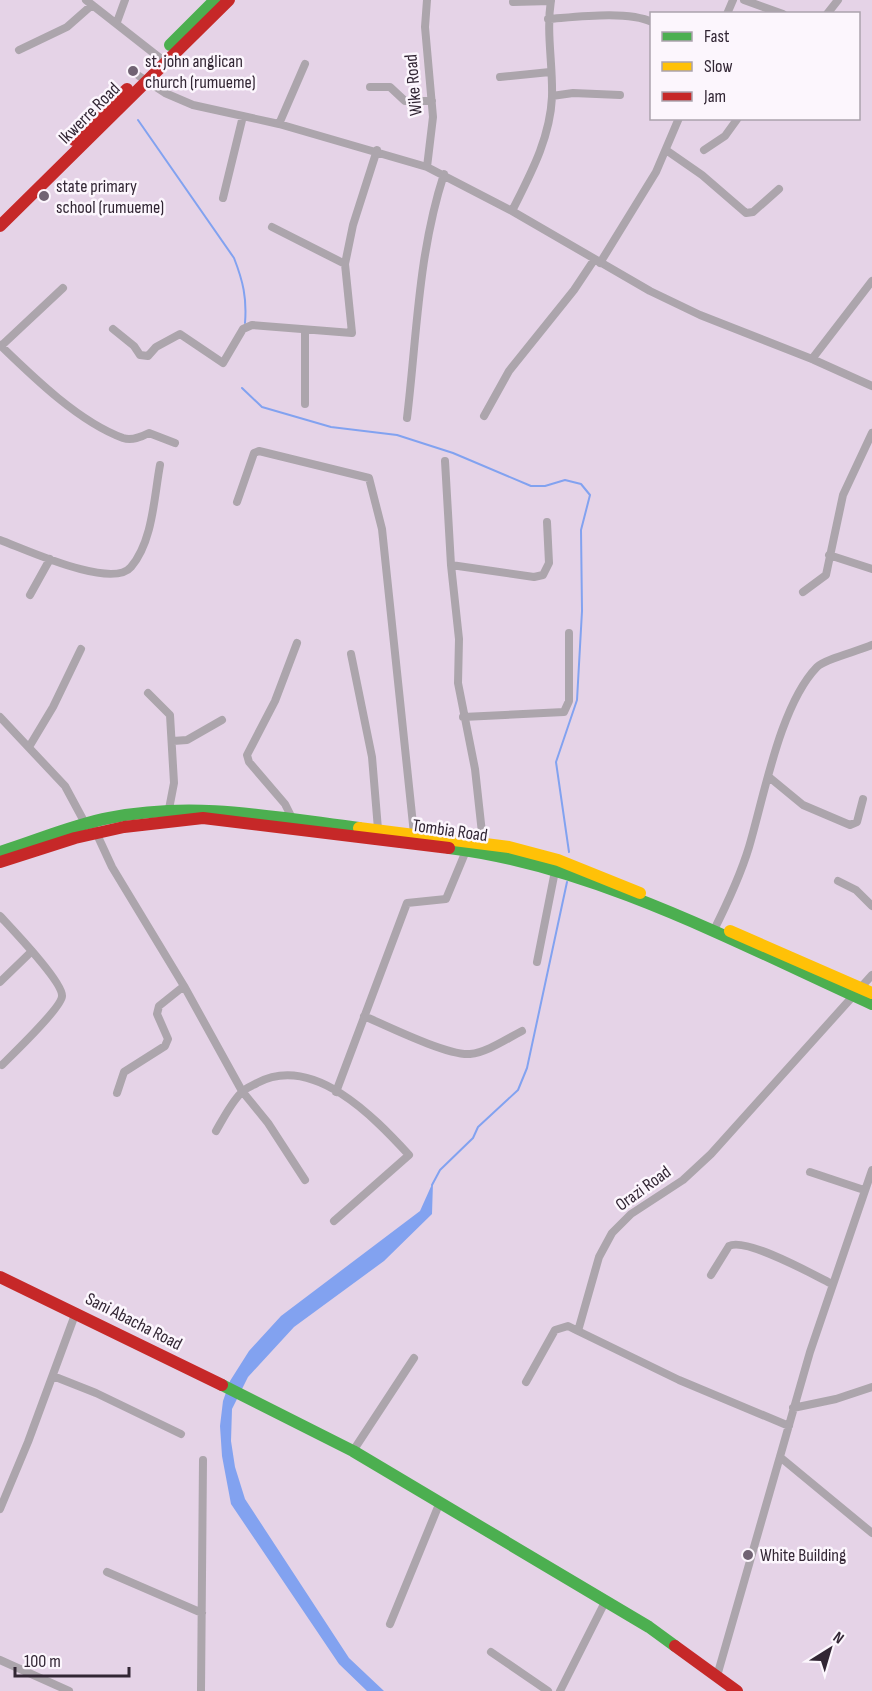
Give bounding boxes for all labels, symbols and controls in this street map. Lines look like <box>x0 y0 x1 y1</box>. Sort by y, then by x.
legend <box>650 12 860 120</box>
text: Fast <box>704 26 730 47</box>
place label: st. john anglican church (rumueme) <box>145 51 256 93</box>
street label: Wike Road <box>400 53 427 117</box>
text: Slow <box>704 56 733 77</box>
marker: st. john anglican church (rumueme) <box>126 64 140 78</box>
street label: Ikwerre Road <box>54 78 124 148</box>
text: Jam <box>703 86 726 107</box>
place label: state primary school (rumueme) <box>56 176 164 218</box>
marker: state primary school (rumueme) <box>37 189 51 203</box>
street label: Tombia Road <box>411 815 489 846</box>
street label: Orazi Road <box>611 1161 675 1216</box>
street label: Sani Abacha Road <box>82 1288 186 1355</box>
place label: White Building <box>760 1545 846 1566</box>
marker: White Building <box>741 1548 755 1562</box>
north arrow <box>800 1619 860 1679</box>
text: N <box>829 1628 847 1648</box>
scale bar <box>15 1640 129 1678</box>
text: 100 m <box>24 1651 61 1672</box>

